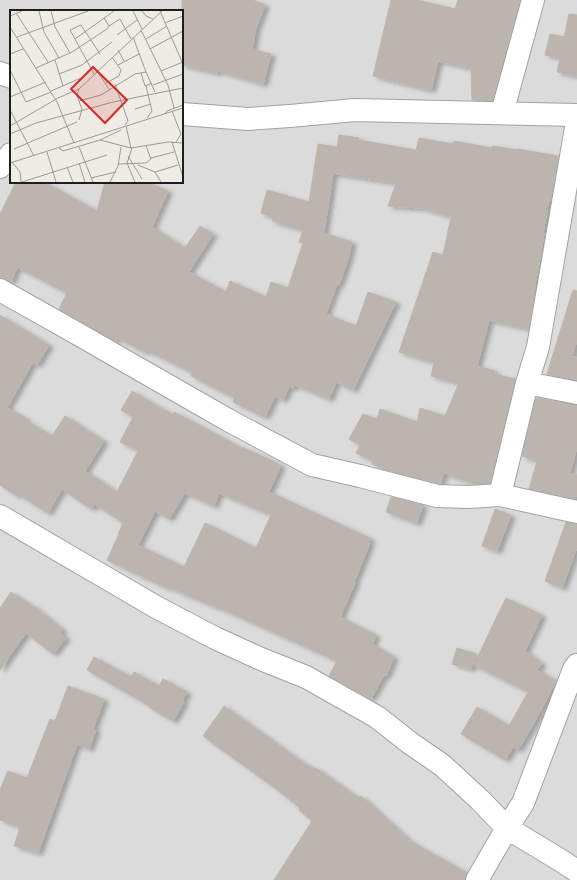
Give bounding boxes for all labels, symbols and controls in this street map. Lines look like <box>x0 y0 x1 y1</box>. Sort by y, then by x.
inset map <box>10 10 183 183</box>

